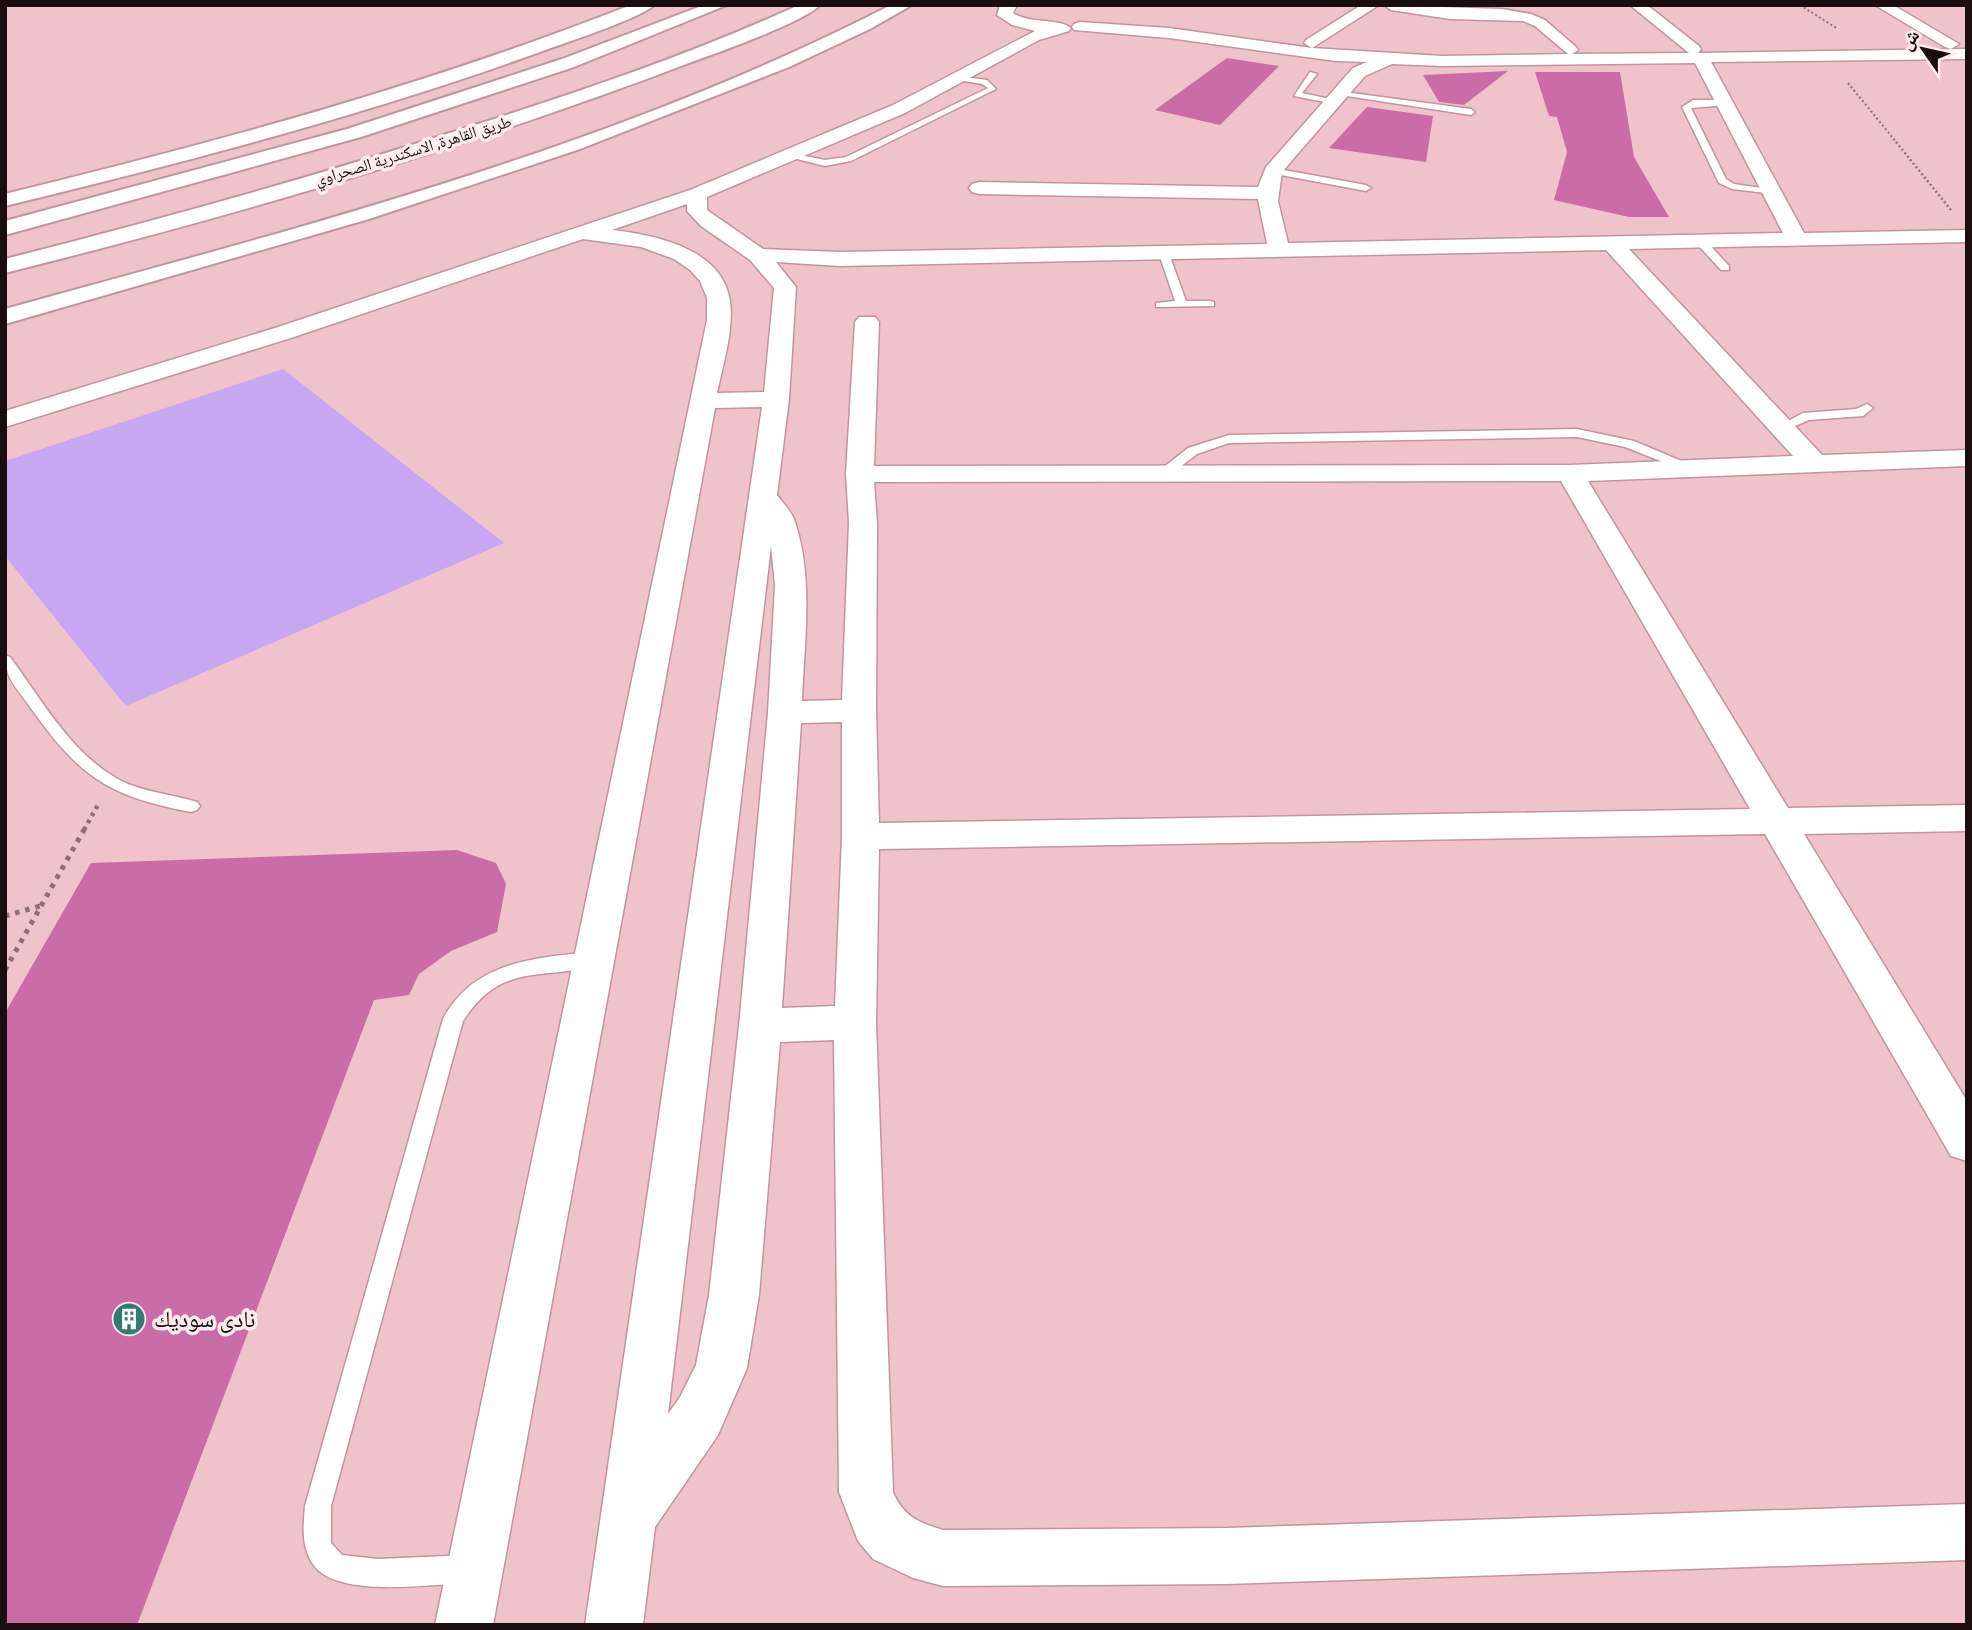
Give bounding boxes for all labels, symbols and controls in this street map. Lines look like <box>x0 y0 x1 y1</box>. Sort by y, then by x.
north arrow <box>1888 14 1958 84</box>
text: ش <box>1894 25 1924 55</box>
street label: طريق القاهرة, الاسكندرية الصحراوي <box>313 111 515 192</box>
building icon: نادى سوديك <box>110 1300 148 1338</box>
place label: نادى سوديك <box>154 1306 255 1333</box>

